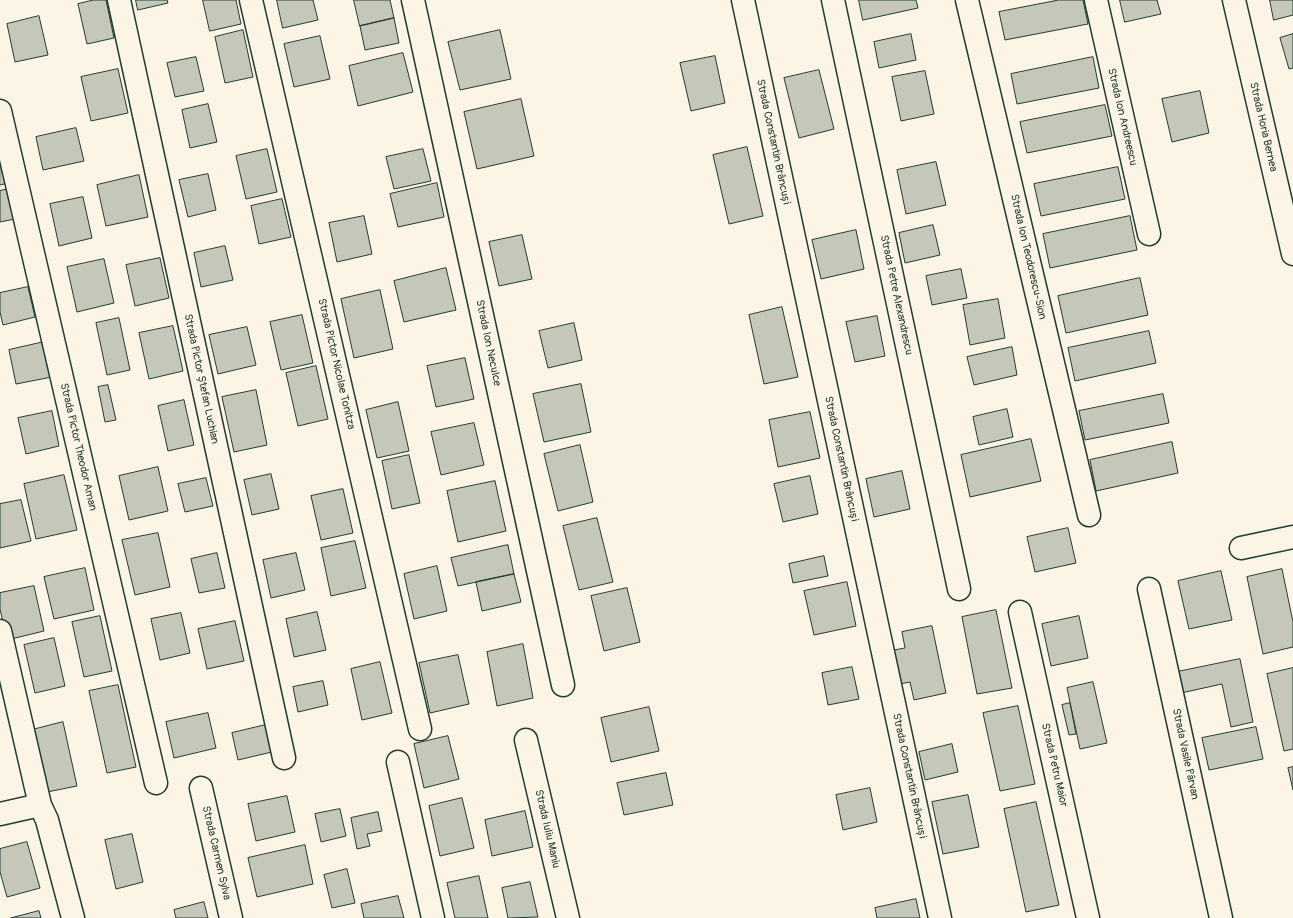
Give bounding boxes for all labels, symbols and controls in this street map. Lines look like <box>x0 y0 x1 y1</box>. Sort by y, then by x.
street label: Strada Ion Andreescu <box>1104 67 1140 167</box>
street label: Strada Constantin Brâncuși <box>753 78 793 206</box>
street label: Strada Horia Bernea <box>1246 81 1280 173</box>
street label: Strada Ion Teodorescu-Sion <box>1007 193 1049 321</box>
street label: Strada Petre Alexandrescu <box>877 234 915 356</box>
street label: Strada Pictor Nicolae Tonitza <box>314 297 358 431</box>
street label: Strada Ion Neculce <box>472 299 504 387</box>
street label: Strada Pictor Ștefan Luchian <box>181 313 221 445</box>
street label: Strada Pictor Theodor Aman <box>57 382 99 512</box>
street label: Strada Constantin Brâncuși <box>821 395 861 523</box>
street label: Strada Vasile Pârvan <box>1169 707 1201 801</box>
street label: Strada Constantin Brâncuși <box>889 712 929 840</box>
street label: Strada Petru Maior <box>1038 722 1070 808</box>
street label: Strada Iuliu Maniu <box>532 788 562 870</box>
street label: Strada Carmen Sylva <box>199 805 233 901</box>

